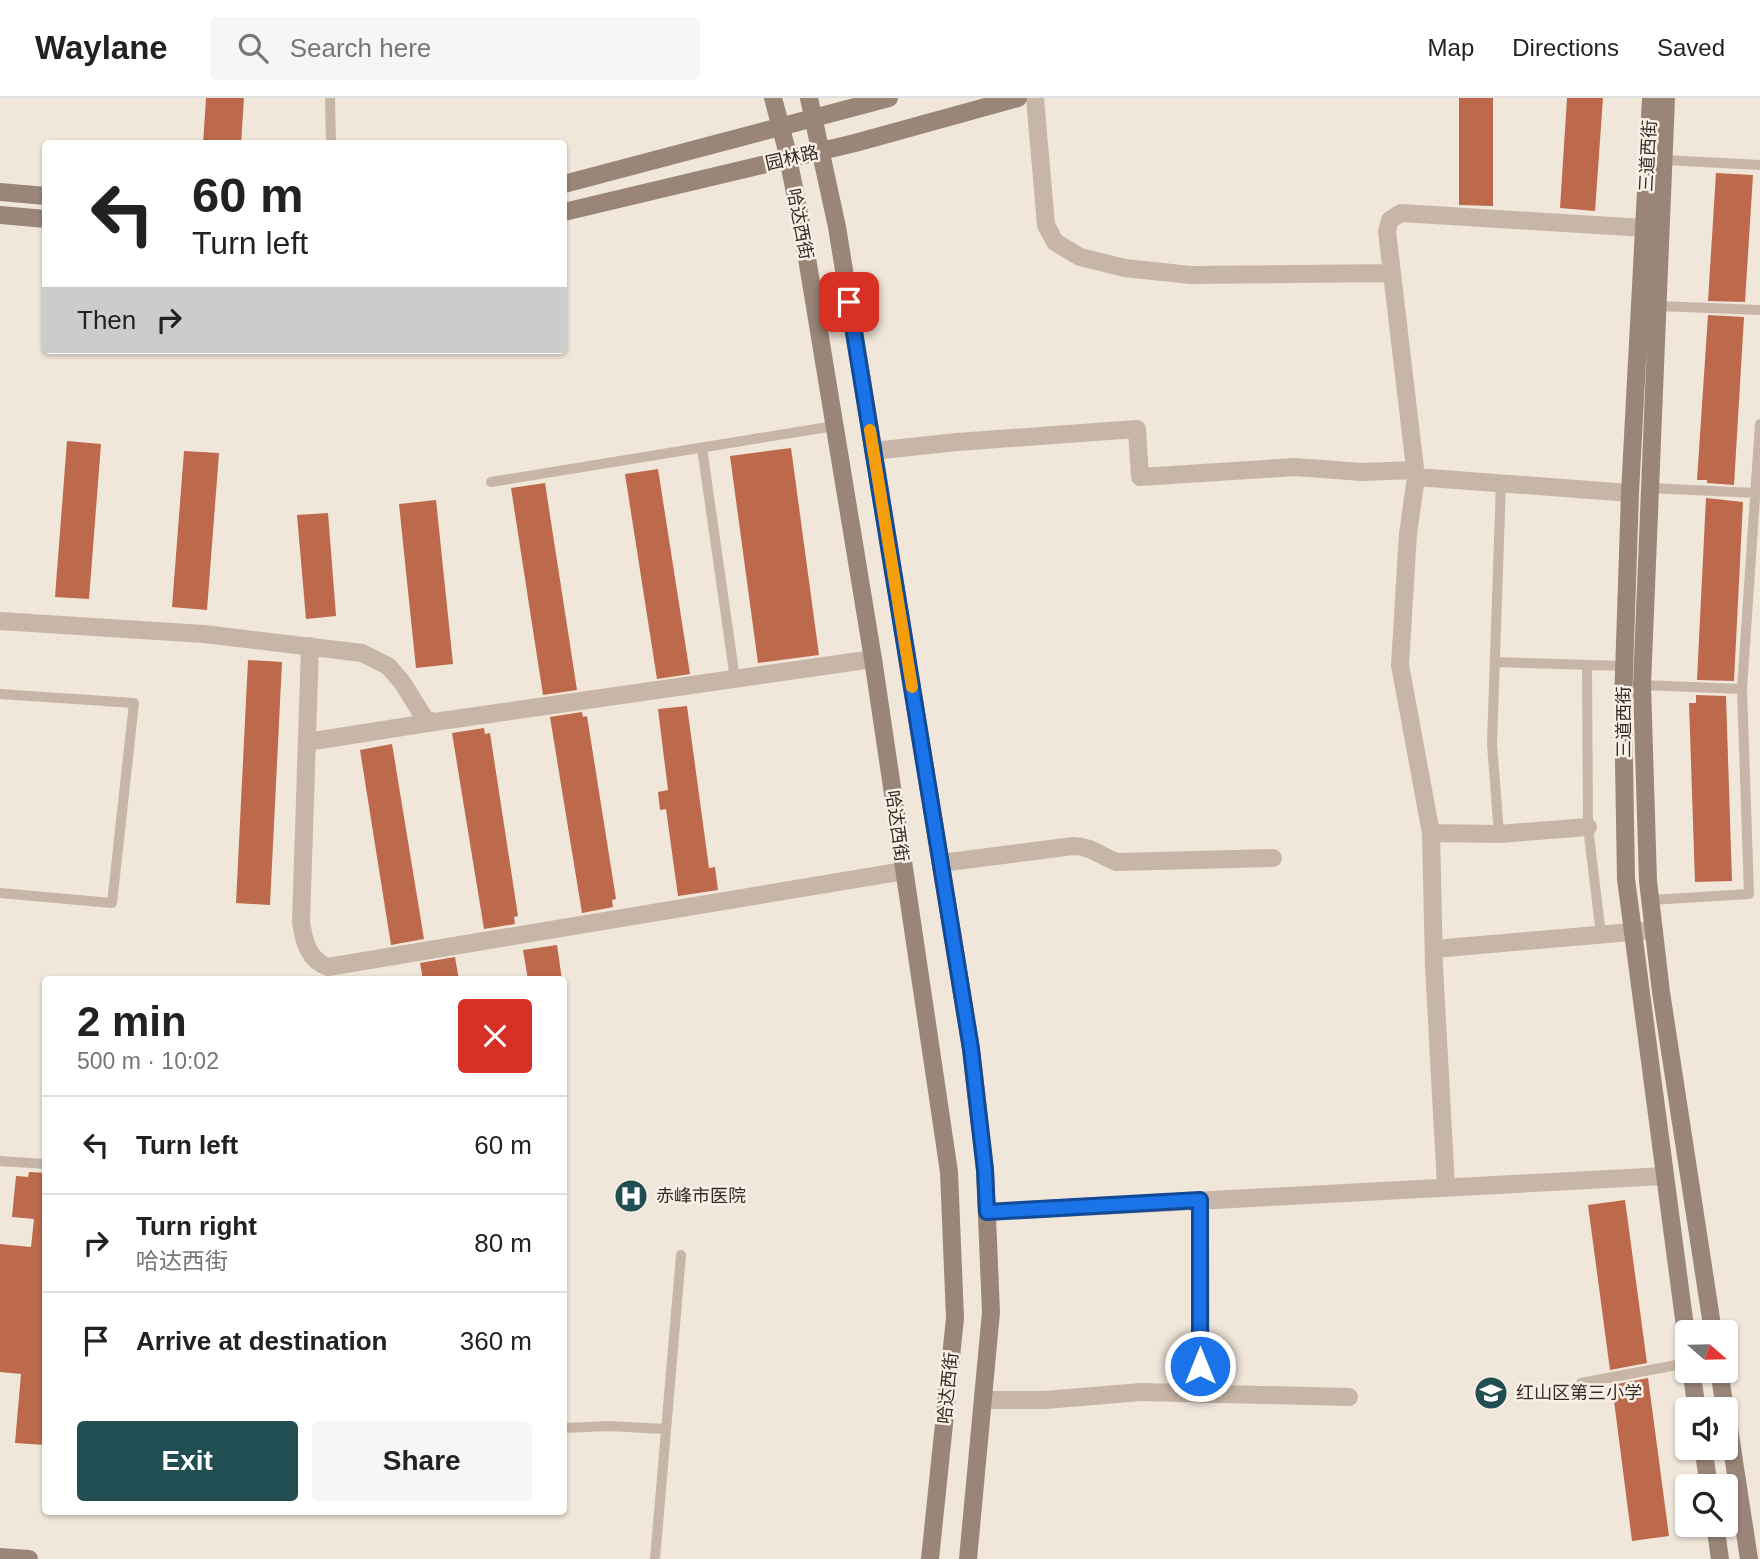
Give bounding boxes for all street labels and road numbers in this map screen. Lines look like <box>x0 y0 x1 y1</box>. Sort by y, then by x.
street label: 三道西街 <box>1636 120 1660 192</box>
street label: 园林路 <box>763 142 821 174</box>
street label: 哈达西街 <box>783 187 817 261</box>
street label: 三道西街 <box>1614 686 1634 758</box>
street label: 哈达西街 <box>882 789 912 863</box>
street label: 哈达西街 <box>934 1351 962 1425</box>

